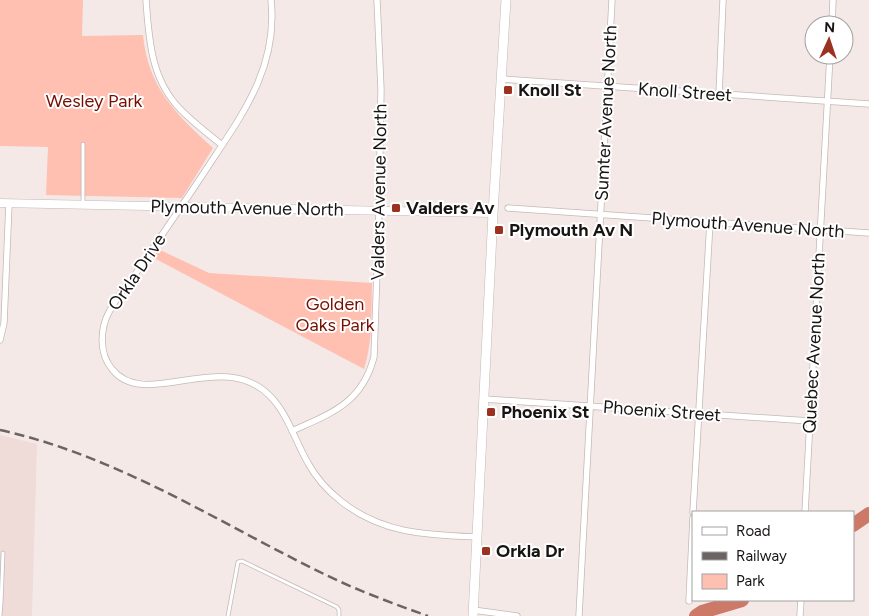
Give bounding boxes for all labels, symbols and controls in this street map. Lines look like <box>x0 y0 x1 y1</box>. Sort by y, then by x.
north arrow <box>804 15 854 65</box>
text: N <box>824 19 836 36</box>
street label: Sumter Avenue North <box>590 24 622 202</box>
street label: Knoll Street <box>637 78 733 106</box>
place label: Knoll St <box>518 79 582 101</box>
marker: Knoll St <box>502 84 514 96</box>
park label: Wesley Park <box>46 90 142 112</box>
street label: Valders Avenue North <box>366 103 392 281</box>
street label: Plymouth Avenue North <box>150 195 344 221</box>
place label: Valders Av <box>406 197 495 219</box>
marker: Valders Av <box>390 202 402 214</box>
street label: Plymouth Avenue North <box>651 207 845 243</box>
place label: Plymouth Av N <box>509 219 633 241</box>
marker: Plymouth Av N <box>493 224 505 236</box>
street label: Orkla Drive <box>103 229 171 315</box>
street label: Quebec Avenue North <box>798 252 830 434</box>
park label: Golden Oaks Park <box>296 293 375 336</box>
street label: Phoenix Street <box>602 396 722 426</box>
place label: Phoenix St <box>501 401 590 423</box>
marker: Phoenix St <box>485 406 497 418</box>
legend <box>692 511 854 601</box>
text: Road <box>736 522 771 540</box>
place label: Orkla Dr <box>496 540 565 562</box>
marker: Orkla Dr <box>480 545 492 557</box>
text: Railway <box>736 547 787 565</box>
text: Park <box>736 572 765 590</box>

